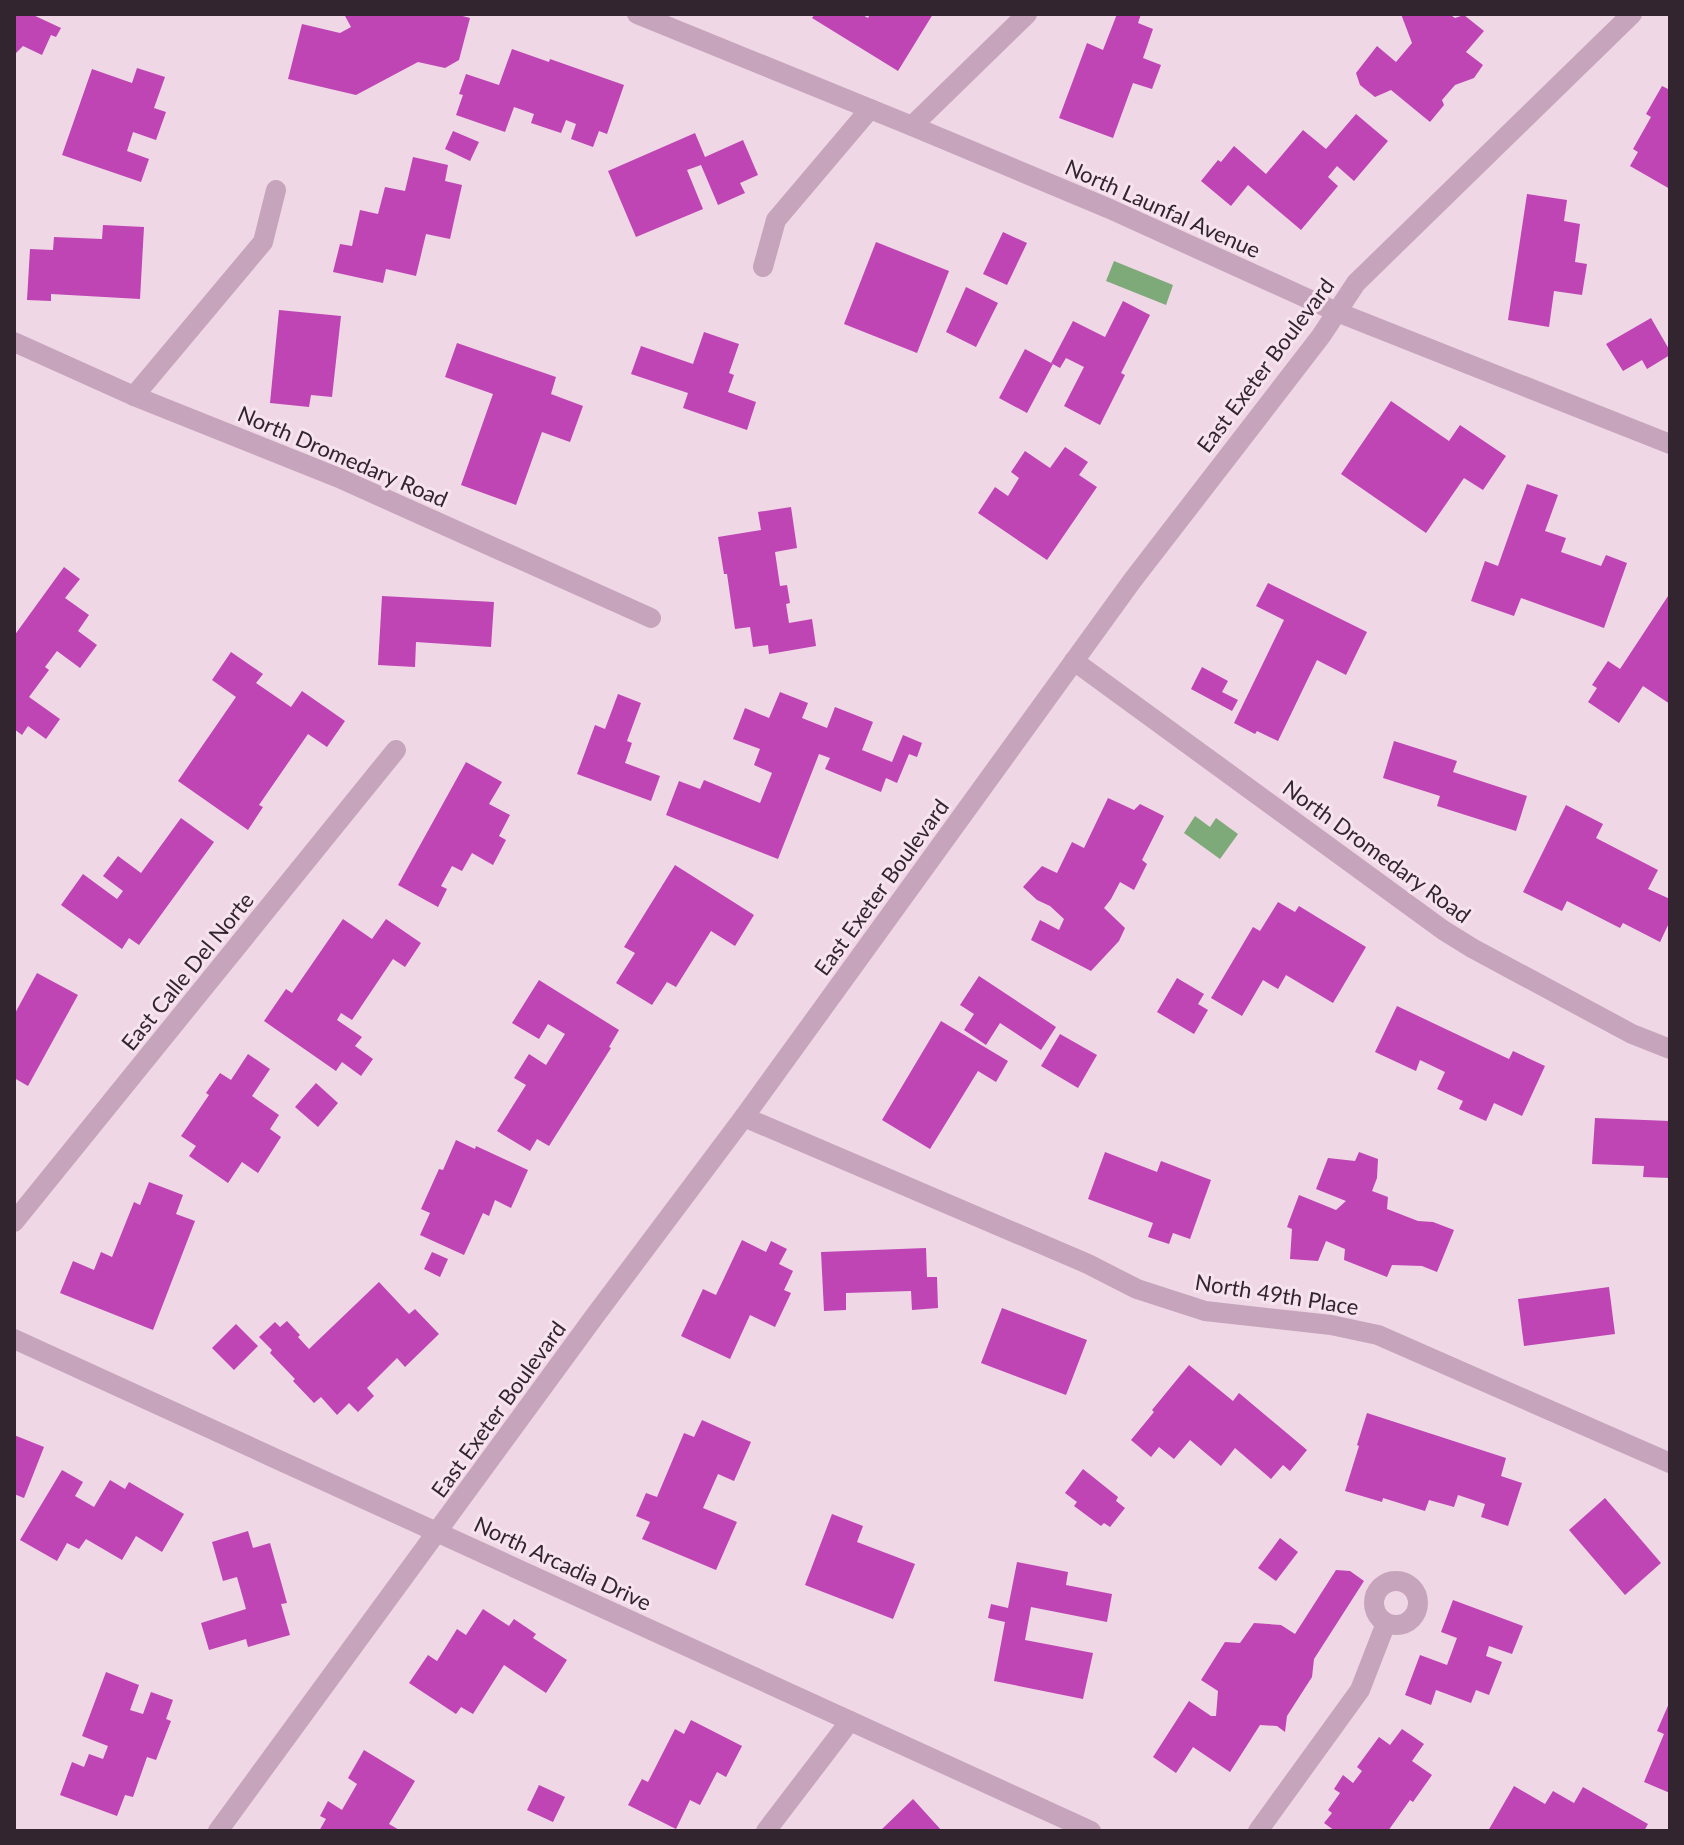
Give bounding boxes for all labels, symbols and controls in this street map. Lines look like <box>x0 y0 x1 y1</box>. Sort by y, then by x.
street label: North Launfal Avenue <box>1061 153 1265 263</box>
street label: East Exeter Boulevard <box>1191 273 1339 457</box>
street label: North Dromedary Road <box>234 400 452 512</box>
street label: North Dromedary Road <box>1278 774 1476 928</box>
street label: East Exeter Boulevard <box>808 794 954 980</box>
street label: East Calle Del Norte <box>115 887 259 1055</box>
street label: North 49th Place <box>1193 1268 1361 1320</box>
street label: East Exeter Boulevard <box>425 1316 571 1502</box>
street label: North Arcadia Drive <box>470 1510 656 1616</box>

